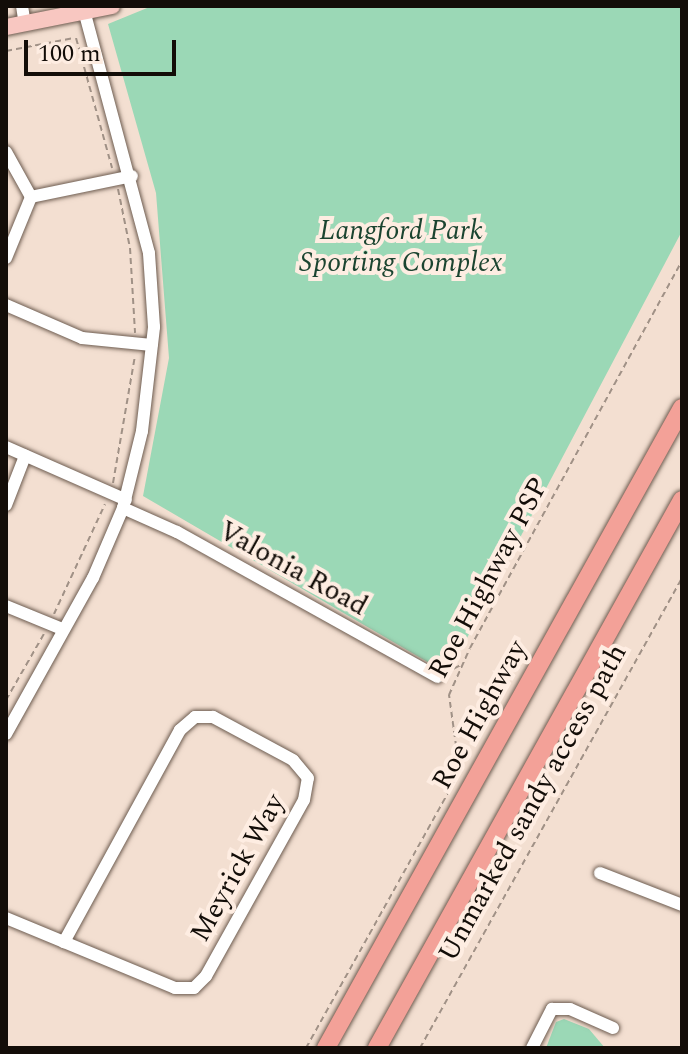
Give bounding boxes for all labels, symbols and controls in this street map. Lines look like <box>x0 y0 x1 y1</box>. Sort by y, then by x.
scale bar <box>28 24 180 74</box>
text: 100 m <box>38 36 101 72</box>
park label: Langford Park Sporting Complex <box>299 214 503 280</box>
street label: Roe Highway PSP <box>422 472 556 684</box>
street label: Valonia Road <box>213 514 373 624</box>
street label: Roe Highway <box>425 635 535 795</box>
street label: Unmarked sandy access path <box>432 639 634 967</box>
street label: Meyrick Way <box>184 788 292 948</box>

